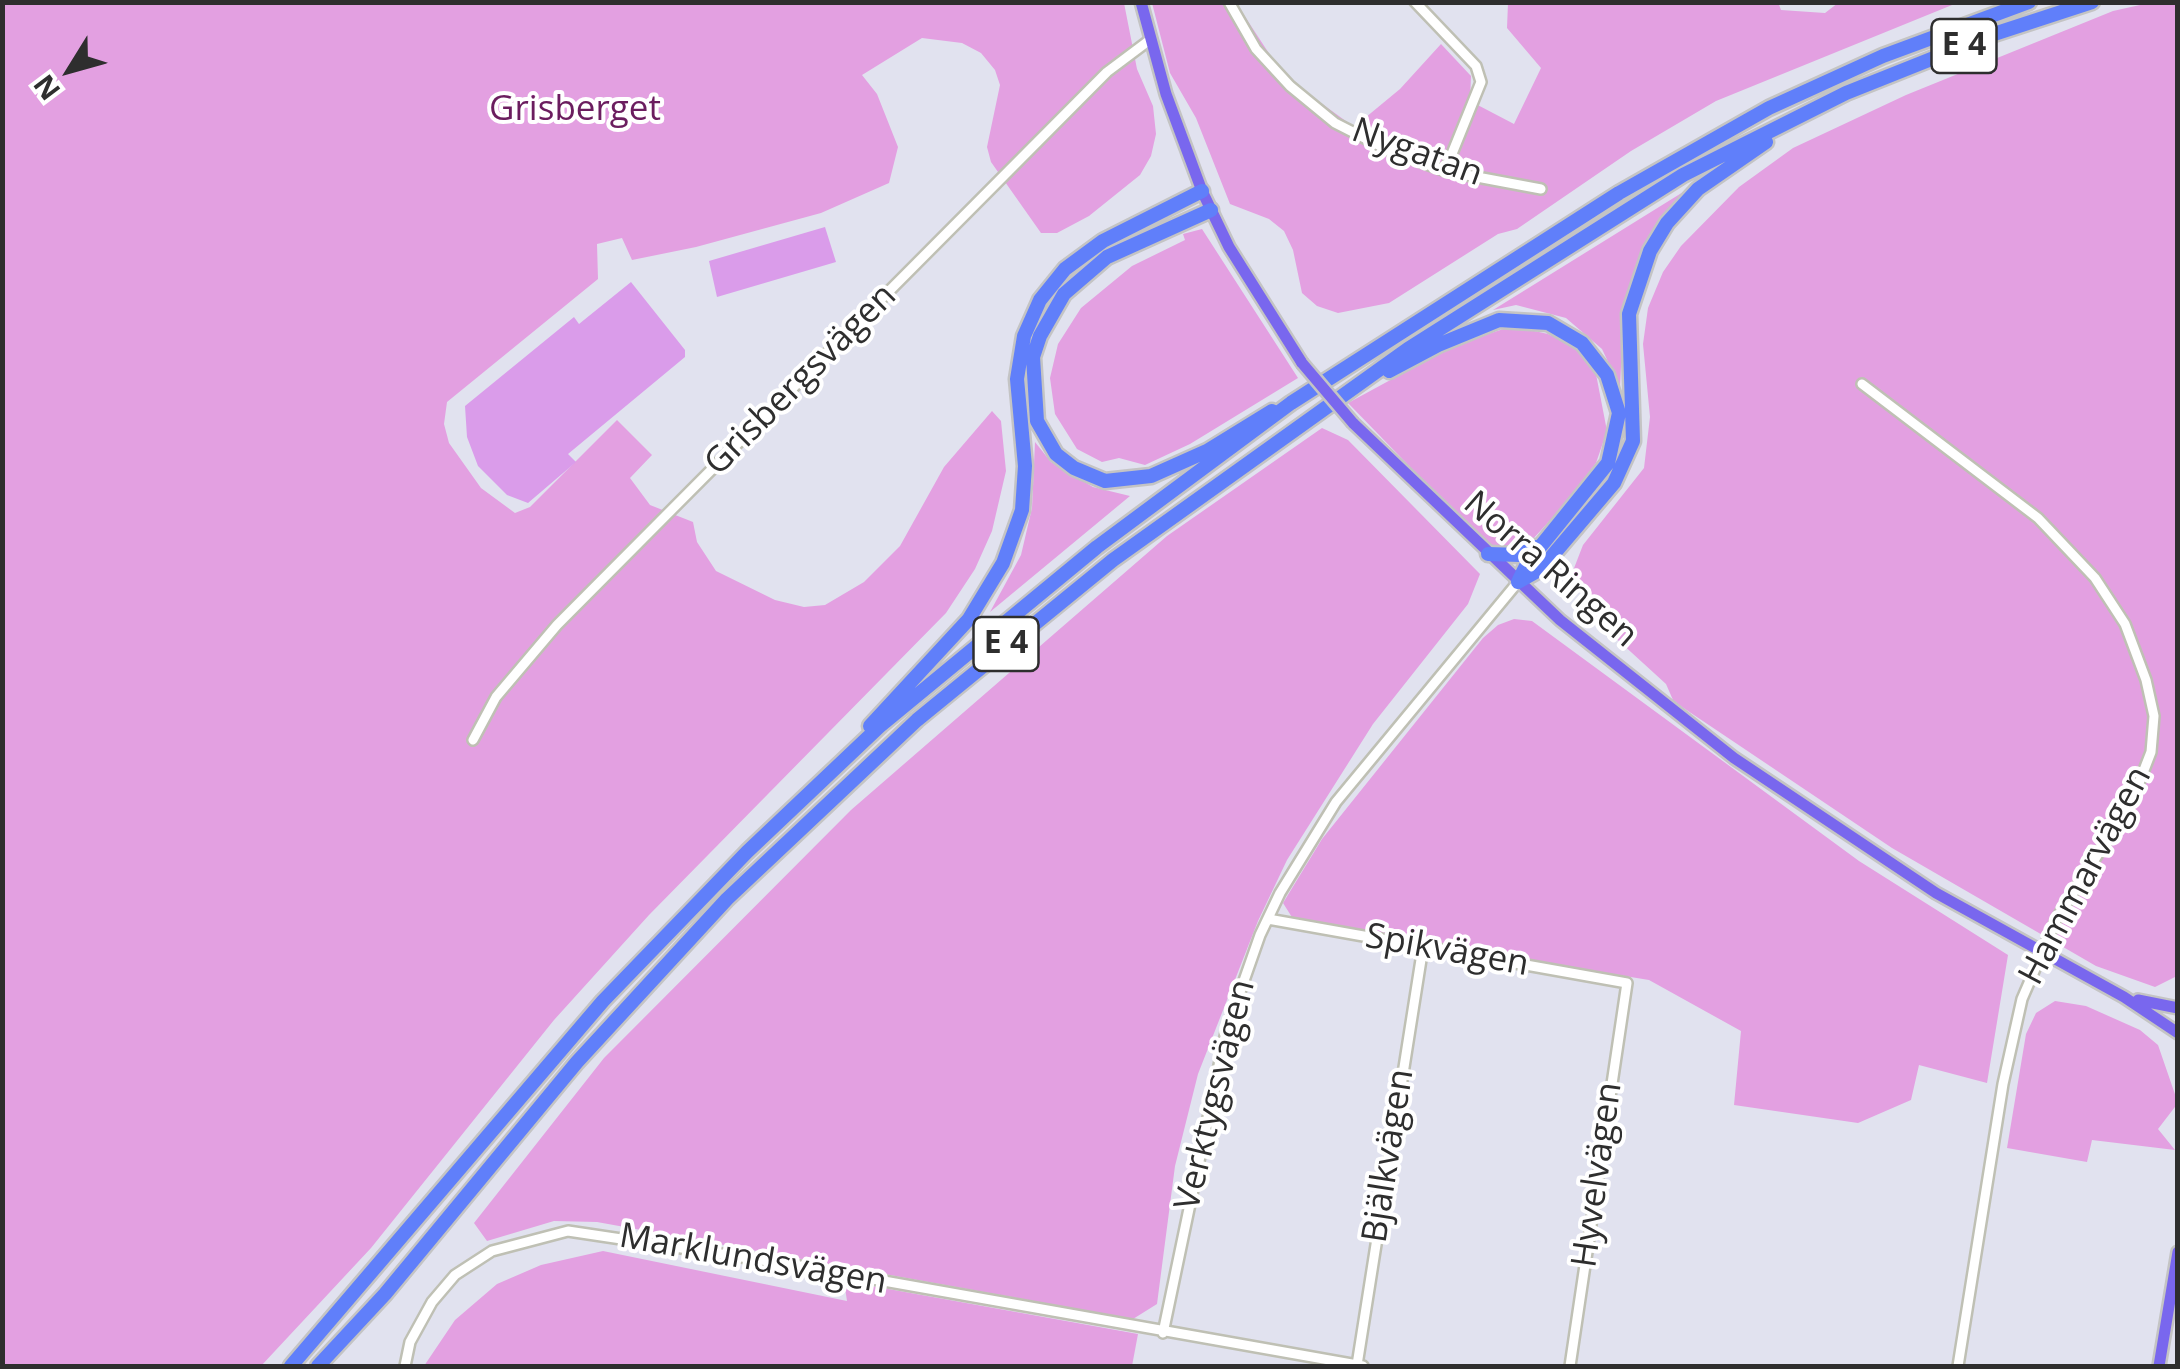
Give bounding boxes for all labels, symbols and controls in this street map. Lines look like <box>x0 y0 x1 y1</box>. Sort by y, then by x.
road number: E 4 <box>1932 19 1996 73</box>
north arrow <box>20 20 120 120</box>
text: N <box>24 68 68 109</box>
park label: Grisberget <box>489 89 661 131</box>
street label: Nygatan <box>1346 110 1488 196</box>
street label: Grisbergsvägen <box>697 276 905 484</box>
street label: Norra Ringen <box>1454 483 1646 657</box>
road number: E 4 <box>974 617 1038 671</box>
street label: Hammarvägen <box>2011 760 2161 992</box>
street label: Spikvägen <box>1362 916 1532 986</box>
street label: Verktygsvägen <box>1167 975 1265 1215</box>
street label: Bjälkvägen <box>1355 1066 1423 1246</box>
street label: Hyvelvägen <box>1564 1080 1632 1270</box>
street label: Marklundsvägen <box>616 1216 890 1304</box>

